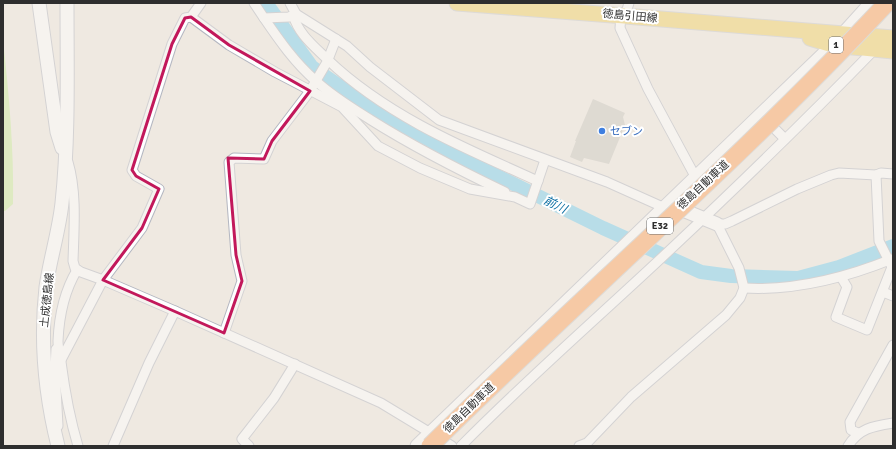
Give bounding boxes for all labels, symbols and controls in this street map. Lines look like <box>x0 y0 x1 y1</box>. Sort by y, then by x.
street label: 徳島引田線 <box>602 7 658 25</box>
road number: 1 <box>829 37 843 53</box>
place label: セブン <box>610 125 643 138</box>
marker: セブン <box>597 126 607 136</box>
street label: 徳島自動車道 <box>674 158 732 212</box>
water label: 前川 <box>541 193 571 218</box>
road number: E32 <box>647 218 673 234</box>
street label: 土成徳島線 <box>38 272 56 328</box>
street label: 徳島自動車道 <box>441 380 497 436</box>

